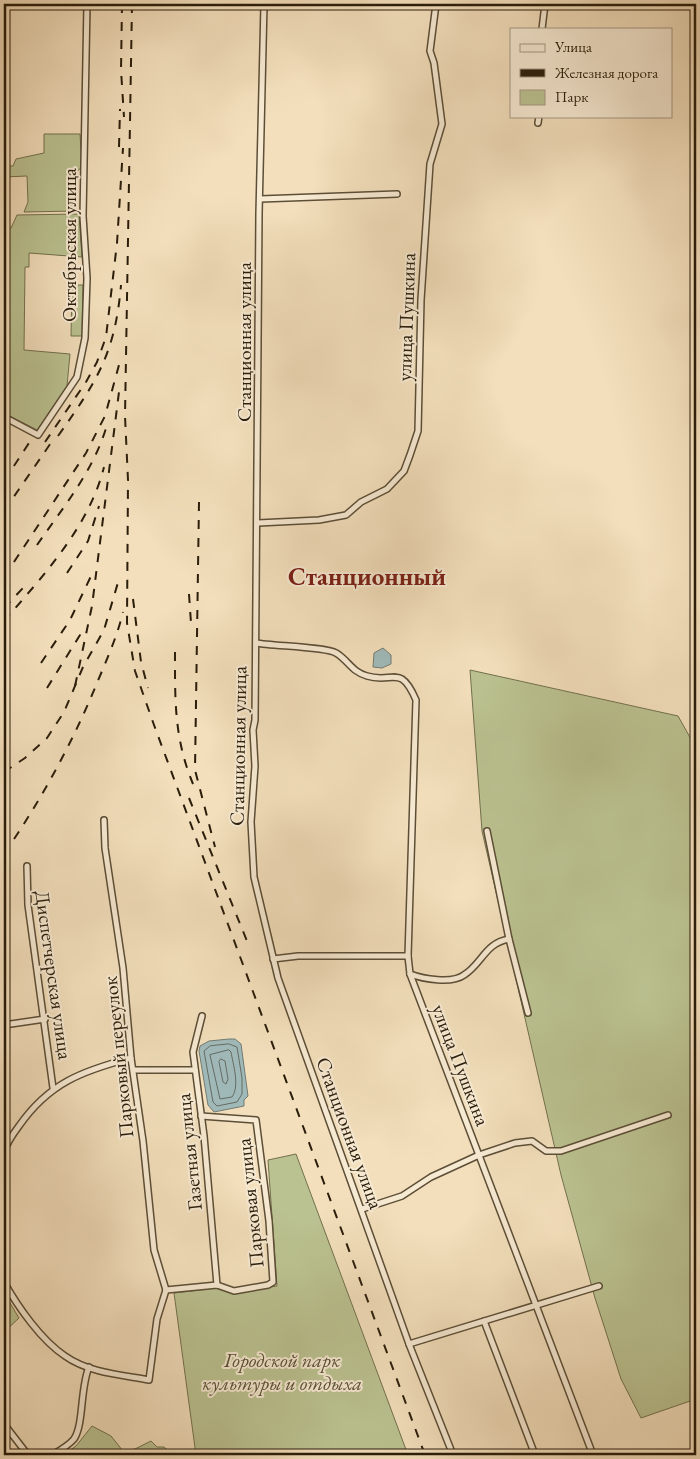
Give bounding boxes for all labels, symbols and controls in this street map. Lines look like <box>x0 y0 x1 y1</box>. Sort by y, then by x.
legend <box>510 28 672 118</box>
text: Улица <box>554 37 592 56</box>
text: Железная дорога <box>554 63 658 82</box>
text: Парк <box>555 87 588 106</box>
street label: Октябрьская улица <box>56 168 82 322</box>
street label: улица Пушкина <box>391 252 421 382</box>
street label: Станционная улица <box>231 262 257 422</box>
district label: Станционный <box>288 560 446 592</box>
street label: Станционная улица <box>224 666 252 826</box>
street label: Диспетчерская улица <box>29 889 79 1061</box>
street label: Парковый переулок <box>97 974 139 1139</box>
street label: улица Пушкина <box>426 1000 496 1130</box>
street label: Станционная улица <box>310 1053 390 1213</box>
street label: Газетная улица <box>170 1092 208 1212</box>
street label: Парковая улица <box>230 1137 270 1269</box>
park label: Городской парк культуры и отдыха <box>202 1347 362 1396</box>

